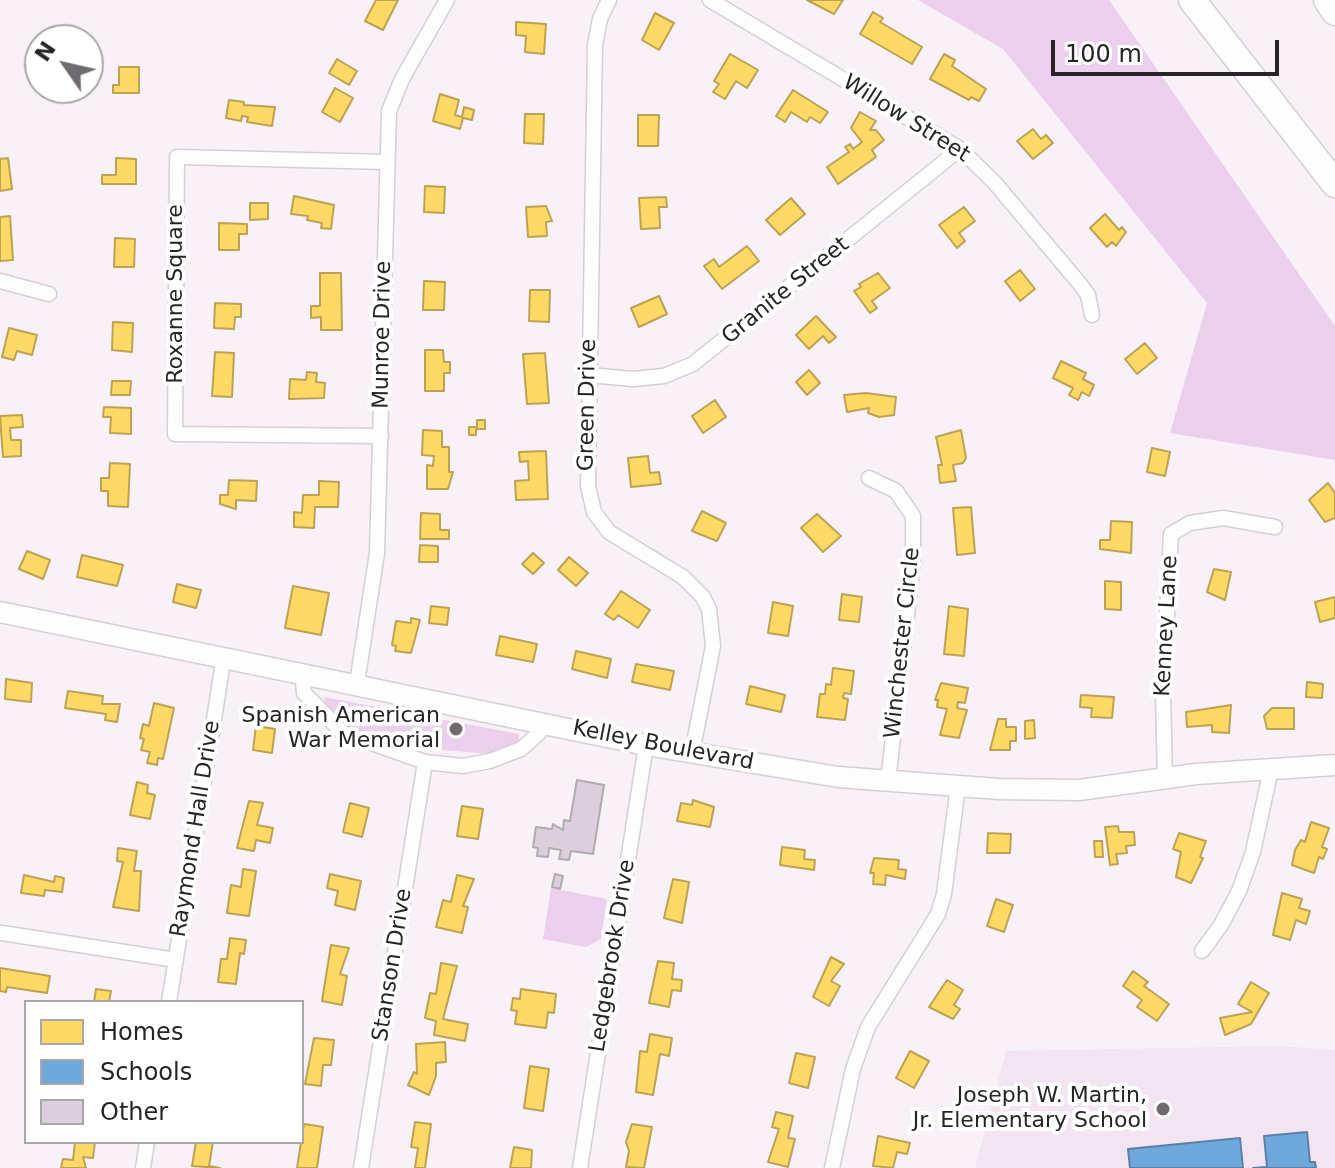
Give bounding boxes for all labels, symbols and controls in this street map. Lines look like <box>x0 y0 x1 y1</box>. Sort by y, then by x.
north arrow <box>24 24 104 104</box>
scale bar <box>1055 24 1283 74</box>
text: N <box>30 37 61 66</box>
text: 100 m <box>1065 40 1142 68</box>
street label: Willow Street <box>838 69 974 169</box>
street label: Roxanne Square <box>163 204 189 384</box>
street label: Granite Street <box>717 232 855 350</box>
street label: Munroe Drive <box>369 261 397 409</box>
street label: Green Drive <box>574 339 602 471</box>
street label: Winchester Circle <box>880 546 926 740</box>
street label: Kenney Lane <box>1150 555 1184 697</box>
place label: Spanish American War Memorial <box>241 703 440 754</box>
street label: Kelley Boulevard <box>570 715 756 777</box>
street label: Raymond Hall Drive <box>166 719 226 939</box>
marker: Spanish American War Memorial <box>447 720 465 738</box>
street label: Ledgebrook Drive <box>585 858 641 1054</box>
street label: Stanson Drive <box>368 887 418 1043</box>
legend <box>24 1000 304 1144</box>
text: Homes <box>100 1018 183 1046</box>
text: Schools <box>100 1058 192 1086</box>
place label: Joseph W. Martin, Jr. Elementary School <box>913 1083 1147 1134</box>
text: Other <box>100 1098 168 1126</box>
marker: Joseph W. Martin, Jr. Elementary School <box>1154 1100 1172 1118</box>

